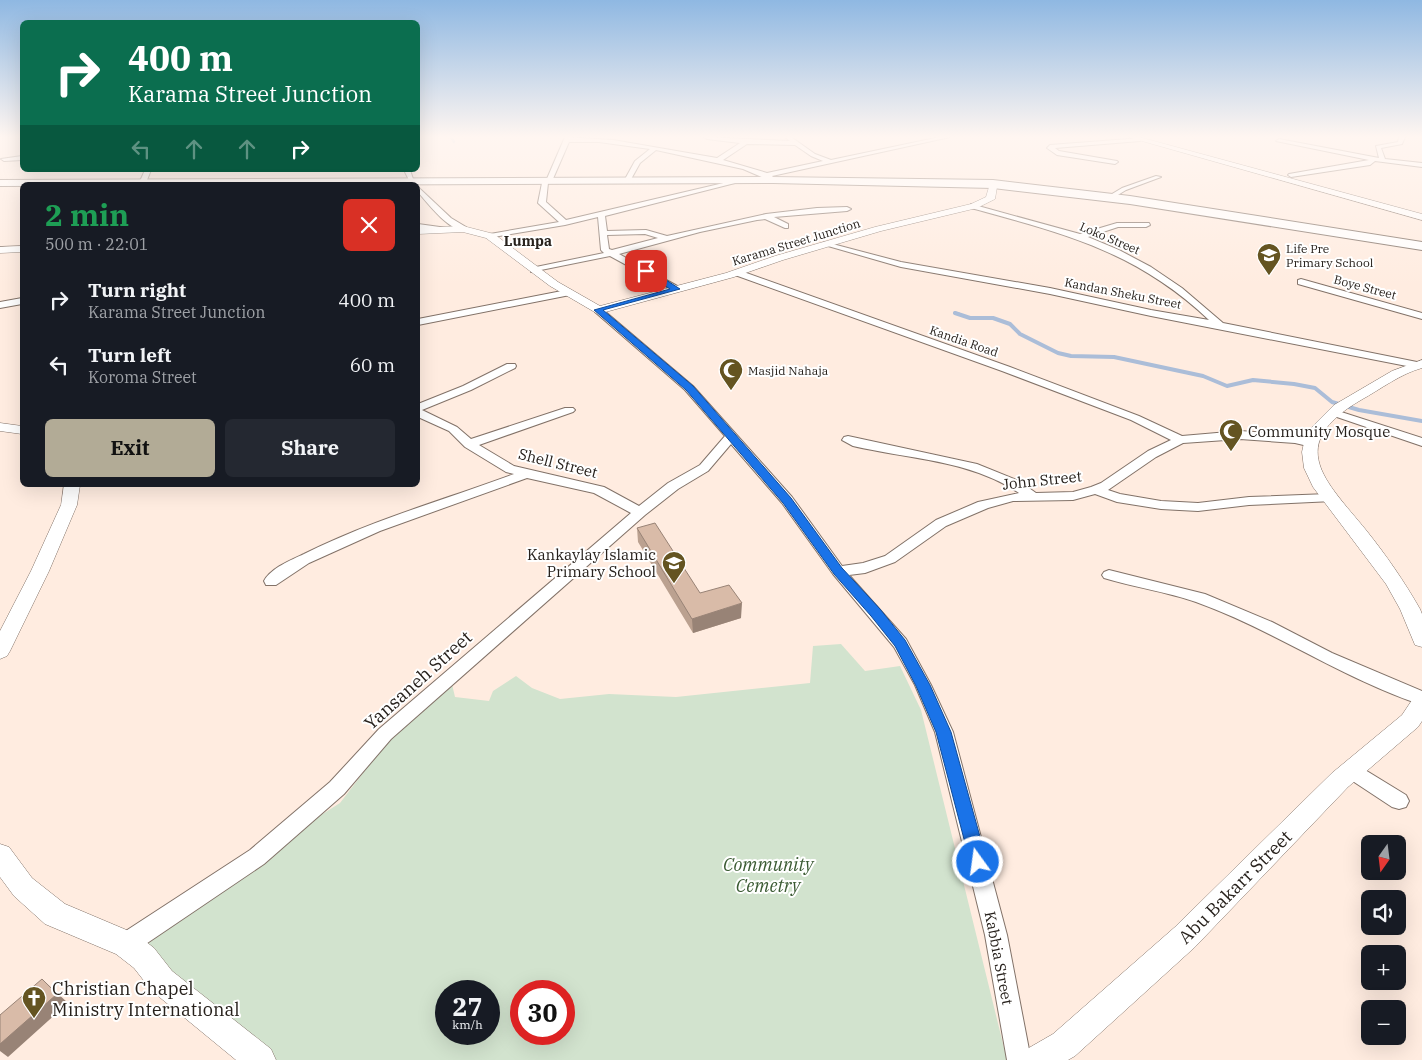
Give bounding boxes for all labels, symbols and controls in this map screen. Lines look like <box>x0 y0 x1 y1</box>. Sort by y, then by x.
text: 400 m <box>128 35 233 81</box>
icon: right <box>45 40 110 105</box>
text: Karama Street Junction <box>128 79 372 108</box>
icon: left <box>127 135 155 163</box>
icon: ahead <box>180 135 208 163</box>
icon: ahead <box>233 135 261 163</box>
icon: right <box>286 135 314 163</box>
text: 2 min <box>45 195 129 234</box>
button: close <box>343 199 395 251</box>
street label: Karama Street Junction <box>730 215 862 269</box>
street label: Loko Street <box>1078 219 1142 257</box>
district label: Lumpa <box>504 232 552 250</box>
text: 500 m · 22:01 <box>45 234 148 254</box>
place label: Life Pre Primary School <box>1286 241 1374 270</box>
school or university icon: Life Pre Primary School <box>1256 242 1282 276</box>
pin <box>625 250 667 292</box>
icon: arrive <box>632 257 660 285</box>
street label: Boye Street <box>1332 271 1398 303</box>
street label: Kandan Sheku Street <box>1063 274 1183 312</box>
text: Turn right <box>88 278 186 302</box>
icon: right <box>45 286 73 314</box>
text: 400 m <box>338 288 395 312</box>
text: Karama Street Junction <box>88 302 266 322</box>
street label: Kandia Road <box>928 322 1000 360</box>
text: Turn left <box>88 343 171 367</box>
icon: left <box>45 351 73 379</box>
text: 60 m <box>350 353 395 377</box>
mosque icon: Masjid Nahaja <box>718 357 744 391</box>
place label: Masjid Nahaja <box>748 363 829 378</box>
text: Koroma Street <box>88 367 197 387</box>
mosque icon: Community Mosque <box>1218 418 1244 452</box>
button: Exit <box>45 419 215 477</box>
button: Share <box>225 419 395 477</box>
place label: Community Mosque <box>1248 422 1390 441</box>
street label: Shell Street <box>516 444 600 482</box>
street label: John Street <box>1001 466 1083 494</box>
place label: Kankaylay Islamic Primary School <box>527 545 656 581</box>
school or university icon: Kankaylay Islamic Primary School <box>661 550 687 584</box>
street label: Yansaneh Street <box>359 626 477 734</box>
street label: Abu Bakarr Street <box>1173 825 1297 949</box>
position arrow <box>951 835 1003 887</box>
north arrow <box>1361 835 1406 880</box>
map controls <box>1361 835 1406 1045</box>
park label: Community Cemetry <box>723 853 815 897</box>
button: sound <box>1361 890 1406 935</box>
street label: Kabbia Street <box>981 910 1017 1006</box>
button: + <box>1361 945 1406 990</box>
place label: Christian Chapel Ministry International <box>52 977 240 1021</box>
speed limit sign: 30 <box>510 980 575 1045</box>
church icon: Christian Chapel Ministry International <box>21 985 47 1019</box>
text: 27 <box>452 990 483 1023</box>
button: − <box>1361 1000 1406 1045</box>
text: km/h <box>452 1017 483 1032</box>

